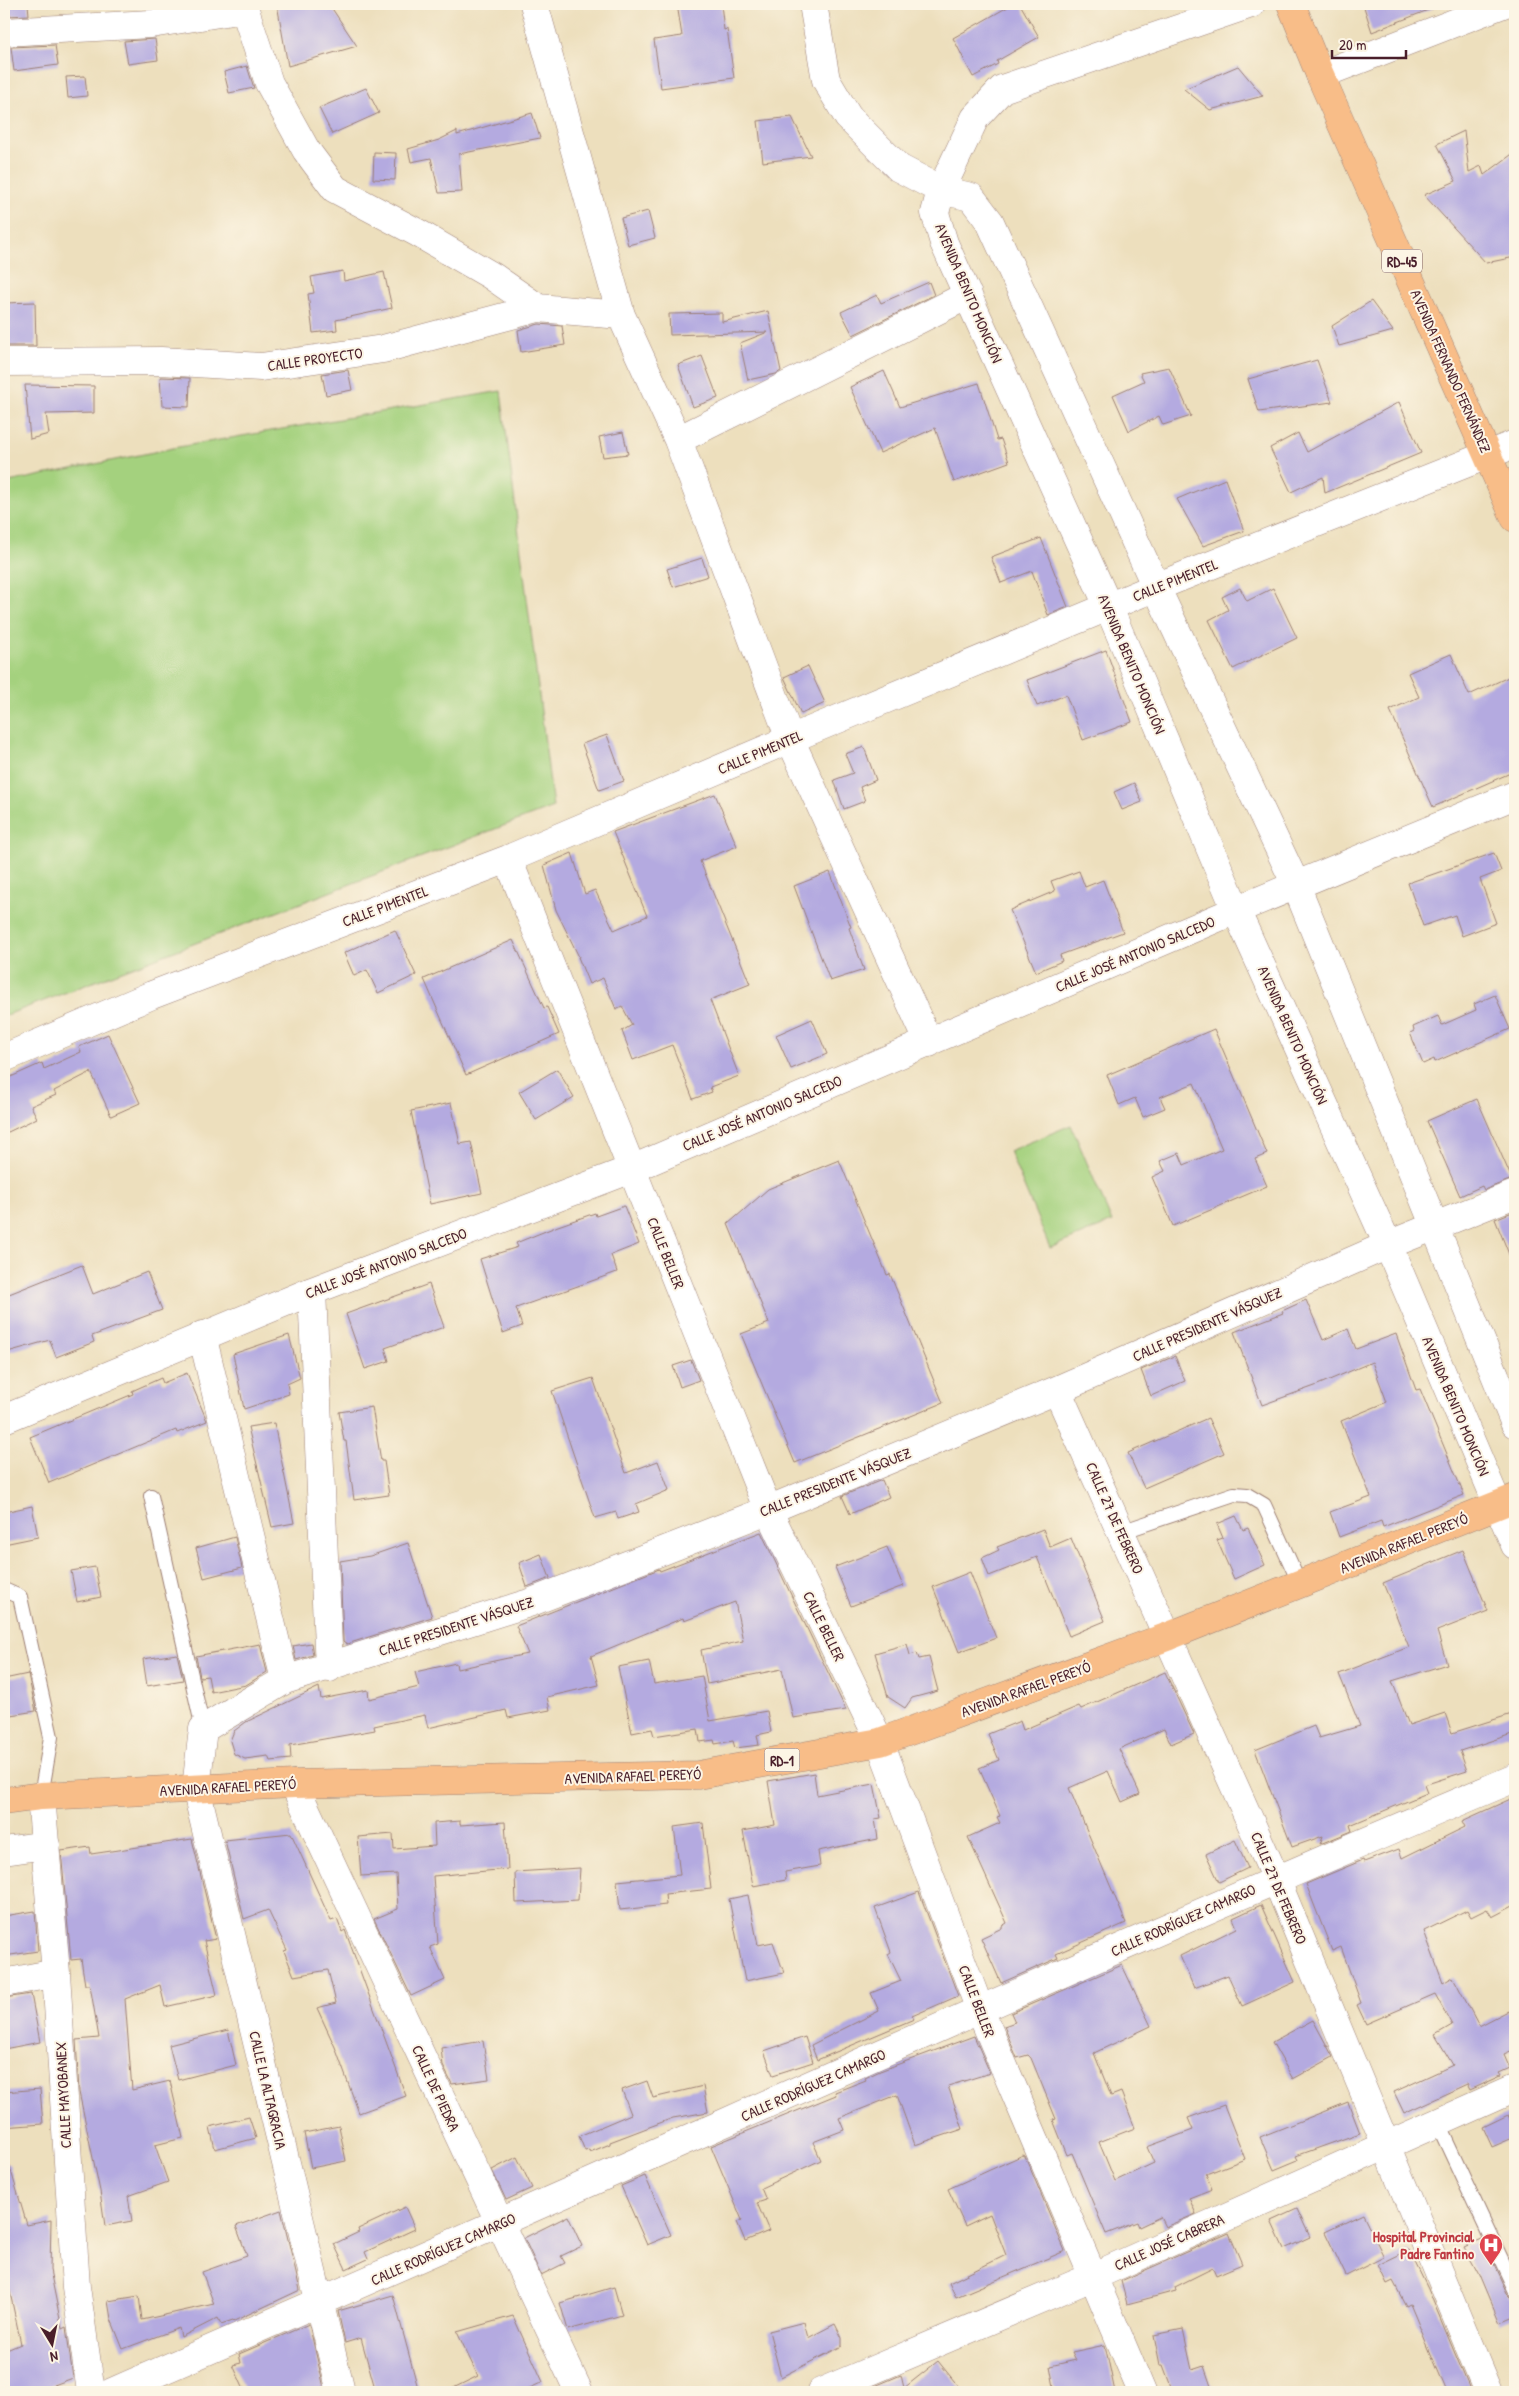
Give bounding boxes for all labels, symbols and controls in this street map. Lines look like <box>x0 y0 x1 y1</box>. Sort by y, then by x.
scale bar <box>1332 28 1405 60</box>
text: 20 m <box>1339 34 1366 55</box>
street label: AVENIDA BENITO MONCIÓN <box>930 220 1008 366</box>
road number: RD-45 <box>1382 250 1422 272</box>
street label: AVENIDA FERNANDO FERNÁNDEZ <box>1405 286 1497 456</box>
street label: CALLE PROYECTO <box>266 342 364 376</box>
street label: CALLE PIMENTEL <box>1129 553 1221 607</box>
street label: AVENIDA BENITO MONCIÓN <box>1093 591 1171 737</box>
street label: CALLE PIMENTEL <box>714 725 806 779</box>
street label: CALLE PIMENTEL <box>339 880 431 932</box>
street label: CALLE JOSÉ ANTONIO SALCEDO <box>1052 911 1218 997</box>
street label: AVENIDA BENITO MONCIÓN <box>1253 962 1333 1108</box>
street label: CALLE JOSÉ ANTONIO SALCEDO <box>679 1070 845 1156</box>
street label: CALLE BELLER <box>642 1214 690 1292</box>
street label: CALLE JOSÉ ANTONIO SALCEDO <box>302 1222 470 1304</box>
street label: CALLE PRESIDENTE VÁSQUEZ <box>1129 1281 1285 1366</box>
street label: AVENIDA BENITO MONCIÓN <box>1417 1333 1495 1479</box>
street label: CALLE PRESIDENTE VÁSQUEZ <box>756 1442 914 1522</box>
street label: CALLE 27 DE FEBRERO <box>1081 1459 1149 1577</box>
street label: AVENIDA RAFAEL PEREYÓ <box>1337 1508 1471 1578</box>
street label: CALLE BELLER <box>798 1587 850 1665</box>
street label: CALLE PRESIDENTE VÁSQUEZ <box>376 1591 536 1661</box>
street label: AVENIDA RAFAEL PEREYÓ <box>958 1656 1094 1722</box>
road number: RD-1 <box>764 1748 800 1772</box>
street label: AVENIDA RAFAEL PEREYÓ <box>564 1763 702 1789</box>
street label: AVENIDA RAFAEL PEREYÓ <box>159 1773 297 1801</box>
street label: CALLE 27 DE FEBRERO <box>1246 1829 1312 1947</box>
street label: CALLE RODRÍGUEZ CAMARGO <box>1107 1879 1259 1961</box>
street label: CALLE BELLER <box>954 1962 1000 2040</box>
street label: CALLE LA ALTAGRACIA <box>244 2029 292 2152</box>
street label: CALLE MAYOBANEX <box>50 2041 76 2149</box>
street label: CALLE DE PIEDRA <box>407 2042 465 2135</box>
street label: CALLE RODRÍGUEZ CAMARGO <box>737 2044 889 2126</box>
street label: CALLE RODRÍGUEZ CAMARGO <box>367 2208 519 2290</box>
street label: CALLE JOSÉ CABRERA <box>1111 2208 1228 2276</box>
place label: Hospital Provincial Padre Fantino <box>1373 2226 1475 2264</box>
hospital icon: Hospital Provincial Padre Fantino <box>1478 2232 1504 2266</box>
north arrow <box>28 2318 78 2368</box>
text: N <box>48 2347 60 2367</box>

